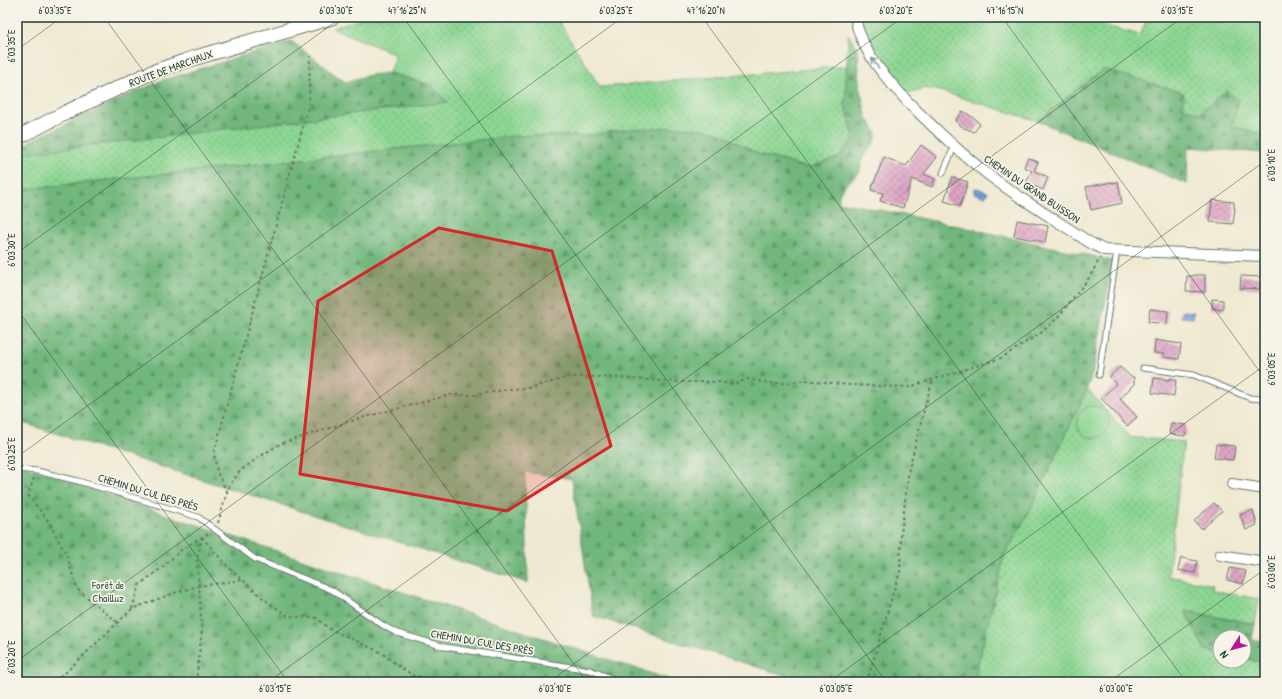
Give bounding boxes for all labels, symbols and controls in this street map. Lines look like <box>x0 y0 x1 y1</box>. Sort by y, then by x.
text: 6°03'35"E <box>38 4 72 17</box>
text: 6°03'30"E <box>319 4 353 17</box>
text: 47°16'25"N <box>388 4 426 17</box>
text: 6°03'25"E <box>599 4 633 17</box>
text: 47°16'20"N <box>687 4 725 17</box>
text: 6°03'20"E <box>879 4 913 17</box>
text: 47°16'15"N <box>987 4 1023 17</box>
text: 6°03'15"E <box>1161 4 1194 17</box>
text: 6°03'35"E <box>5 29 18 63</box>
street label: ROUTE DE MARCHAUX <box>127 46 215 90</box>
one-way arrow <box>871 57 879 68</box>
text: 6°03'10"E <box>1265 148 1278 181</box>
street label: CHEMIN DU GRAND BUISSON <box>981 152 1083 226</box>
text: 6°03'30"E <box>5 233 18 267</box>
text: 6°03'05"E <box>1265 352 1278 386</box>
text: 6°03'25"E <box>5 437 18 471</box>
street label: CHEMIN DU CUL DES PRÉS <box>96 470 200 514</box>
text: 6°03'00"E <box>1265 555 1278 589</box>
park label: Forêt de Chailluz <box>91 578 125 605</box>
street label: CHEMIN DU CUL DES PRÉS <box>430 626 534 658</box>
north arrow <box>1212 629 1252 669</box>
text: 6°03'20"E <box>5 640 18 674</box>
text: N <box>1216 648 1231 661</box>
text: 6°03'15"E <box>259 682 292 695</box>
text: 6°03'10"E <box>539 682 572 695</box>
text: 6°03'05"E <box>819 682 853 695</box>
text: 6°03'00"E <box>1099 682 1133 695</box>

